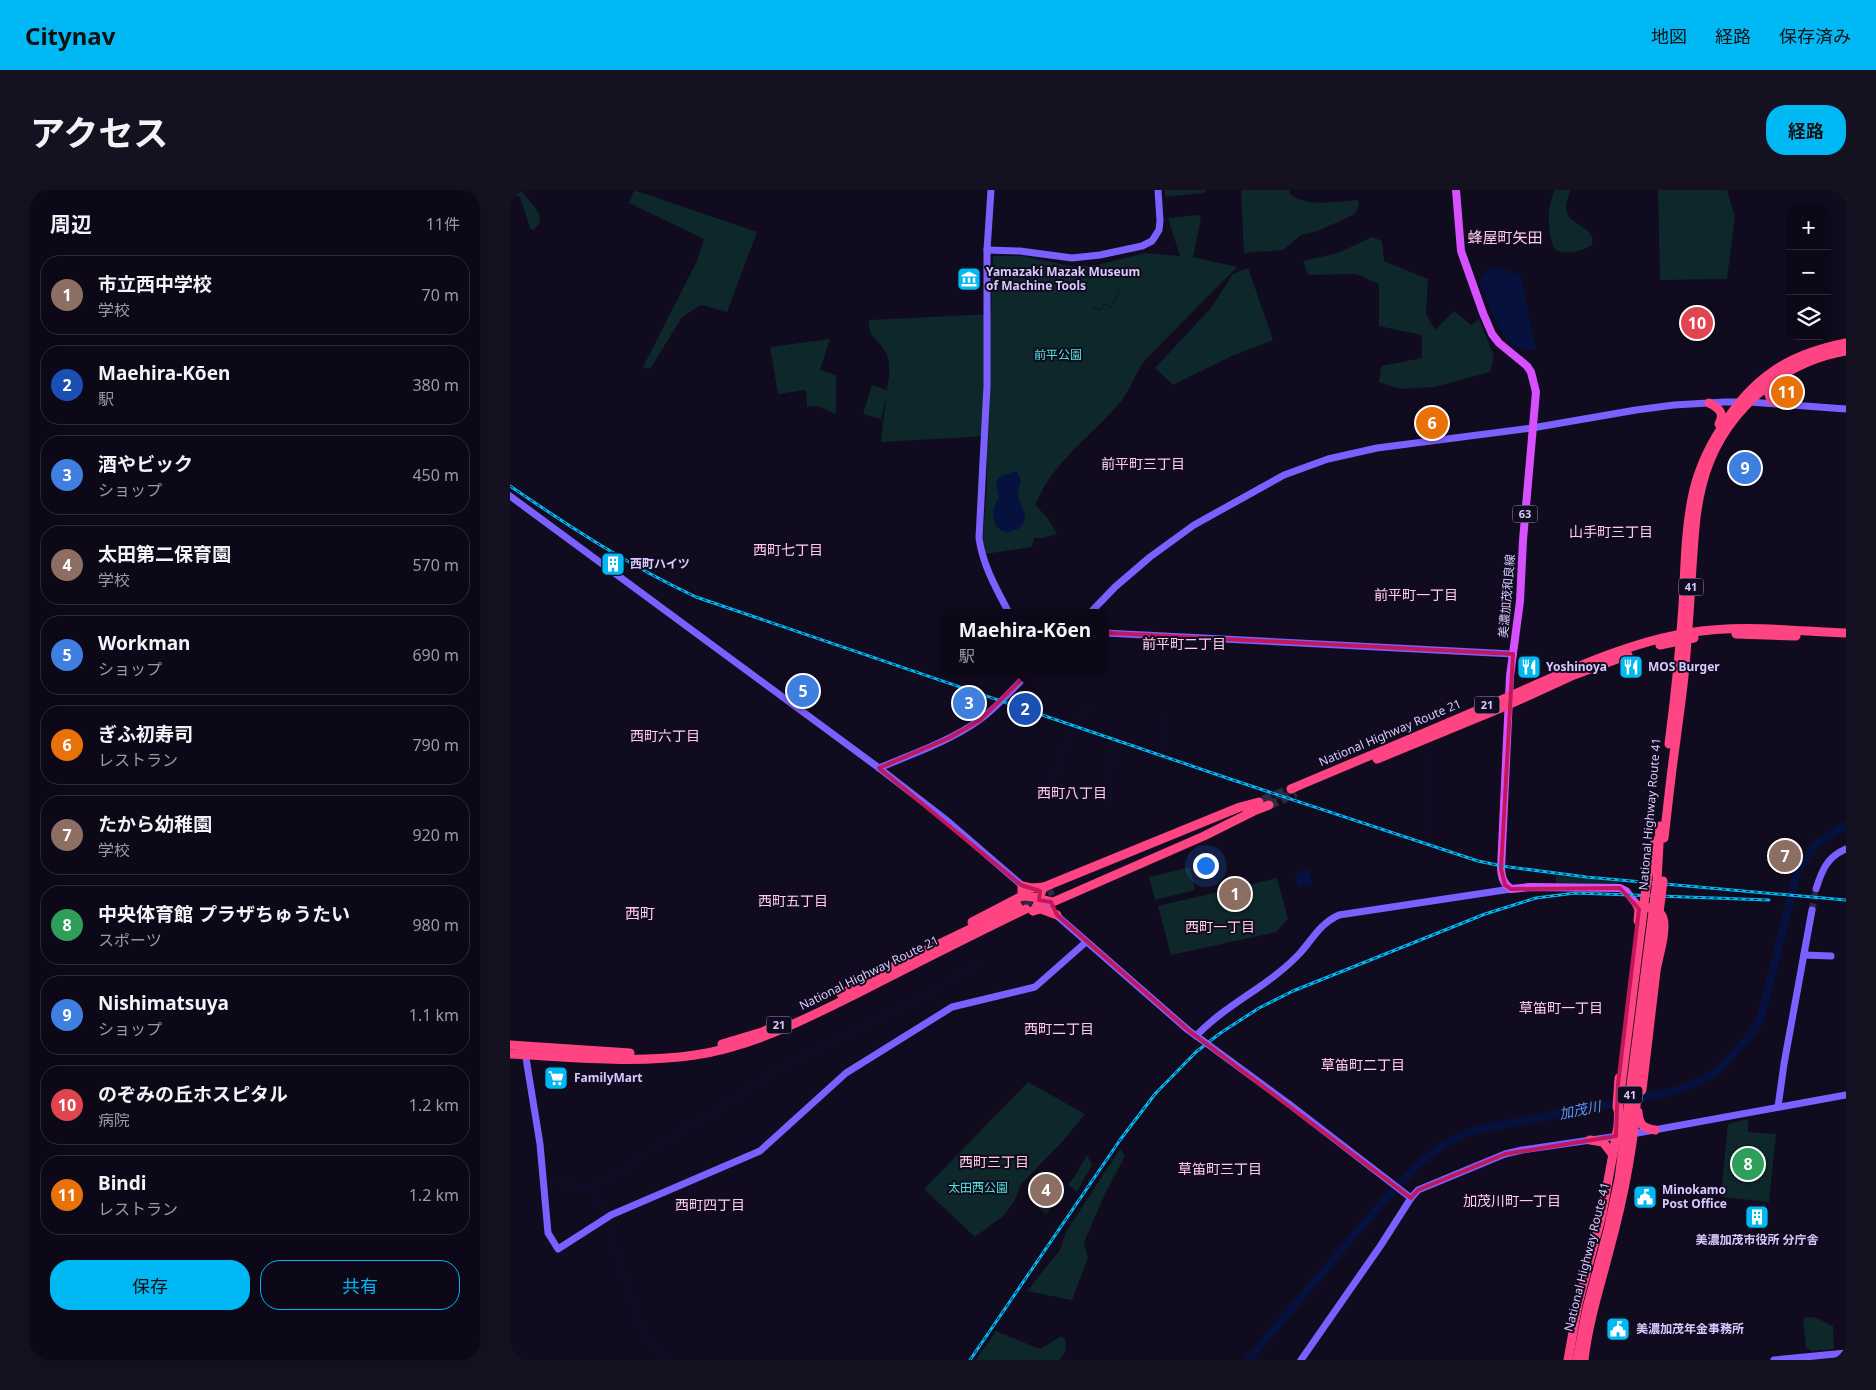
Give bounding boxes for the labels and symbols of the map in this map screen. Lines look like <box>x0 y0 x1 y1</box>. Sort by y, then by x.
district label: 蜂屋町矢田 <box>1467 227 1543 247</box>
place label: Yamazaki Mazak Museum of Machine Tools <box>986 263 1140 294</box>
museum icon: Yamazaki Mazak Museum of Machine Tools <box>956 266 982 292</box>
pin: 10 <box>1681 304 1713 342</box>
park label: 前平公園 <box>1034 346 1082 363</box>
pin: 11 <box>1771 373 1803 411</box>
pin: 6 <box>1416 404 1448 442</box>
pin: 9 <box>1729 449 1761 487</box>
district label: 前平町三丁目 <box>1101 454 1185 473</box>
road number: 63 <box>1512 506 1538 522</box>
district label: 山手町三丁目 <box>1569 522 1653 541</box>
district label: 西町七丁目 <box>753 540 823 559</box>
building icon: 西町ハイツ <box>600 551 626 577</box>
street label: 美濃加茂和良線 <box>1494 553 1519 639</box>
place label: 西町ハイツ <box>630 555 690 572</box>
road number: 41 <box>1678 578 1704 596</box>
district label: 前平町一丁目 <box>1374 585 1458 604</box>
district label: 前平町二丁目 <box>1142 634 1226 653</box>
restaurant icon: Yoshinoya <box>1516 654 1542 680</box>
restaurant icon: MOS Burger <box>1618 654 1644 680</box>
place label: Yoshinoya <box>1546 658 1607 675</box>
place label: MOS Burger <box>1648 658 1720 675</box>
pin: 5 <box>787 672 819 710</box>
pin: 3 <box>953 684 985 722</box>
pin: 2 <box>1009 690 1041 728</box>
street label: National Highway Route 21 <box>1316 695 1464 770</box>
road number: 21 <box>1474 696 1500 714</box>
district label: 西町六丁目 <box>630 726 700 745</box>
street label: National Highway Route 41 <box>1634 737 1665 891</box>
district label: 西町八丁目 <box>1037 783 1107 802</box>
pin: 7 <box>1769 837 1801 875</box>
your location <box>1193 853 1219 879</box>
pin: 1 <box>1219 875 1251 913</box>
district label: 西町五丁目 <box>758 891 828 910</box>
district label: 西町 <box>625 903 655 923</box>
district label: 西町一丁目 <box>1185 917 1255 936</box>
street label: National Highway Route 21 <box>796 931 941 1014</box>
district label: 草笛町一丁目 <box>1519 998 1603 1017</box>
road number: 21 <box>766 1016 792 1034</box>
district label: 西町二丁目 <box>1024 1019 1094 1038</box>
district label: 草笛町二丁目 <box>1321 1055 1405 1074</box>
supermarket icon: FamilyMart <box>543 1065 569 1091</box>
place label: FamilyMart <box>574 1069 643 1086</box>
road number: 41 <box>1618 1086 1642 1104</box>
water label: 加茂川 <box>1557 1096 1604 1123</box>
pin: 8 <box>1732 1145 1764 1183</box>
district label: 西町三丁目 <box>959 1152 1029 1171</box>
district label: 草笛町三丁目 <box>1178 1159 1262 1178</box>
pin: 4 <box>1030 1171 1062 1209</box>
park label: 太田西公園 <box>948 1179 1008 1196</box>
street label: National Highway Route 41 <box>1560 1181 1613 1333</box>
place label: Minokamo Post Office <box>1662 1181 1727 1212</box>
public building icon: Minokamo Post Office <box>1632 1184 1658 1210</box>
district label: 加茂川町一丁目 <box>1463 1191 1561 1210</box>
district label: 西町四丁目 <box>675 1195 745 1214</box>
building icon: 美濃加茂市役所 分庁舎 <box>1744 1204 1770 1230</box>
place label: 美濃加茂市役所 分庁舎 <box>1695 1231 1819 1248</box>
public building icon: 美濃加茂年金事務所 <box>1605 1316 1631 1342</box>
place label: 美濃加茂年金事務所 <box>1636 1320 1744 1337</box>

